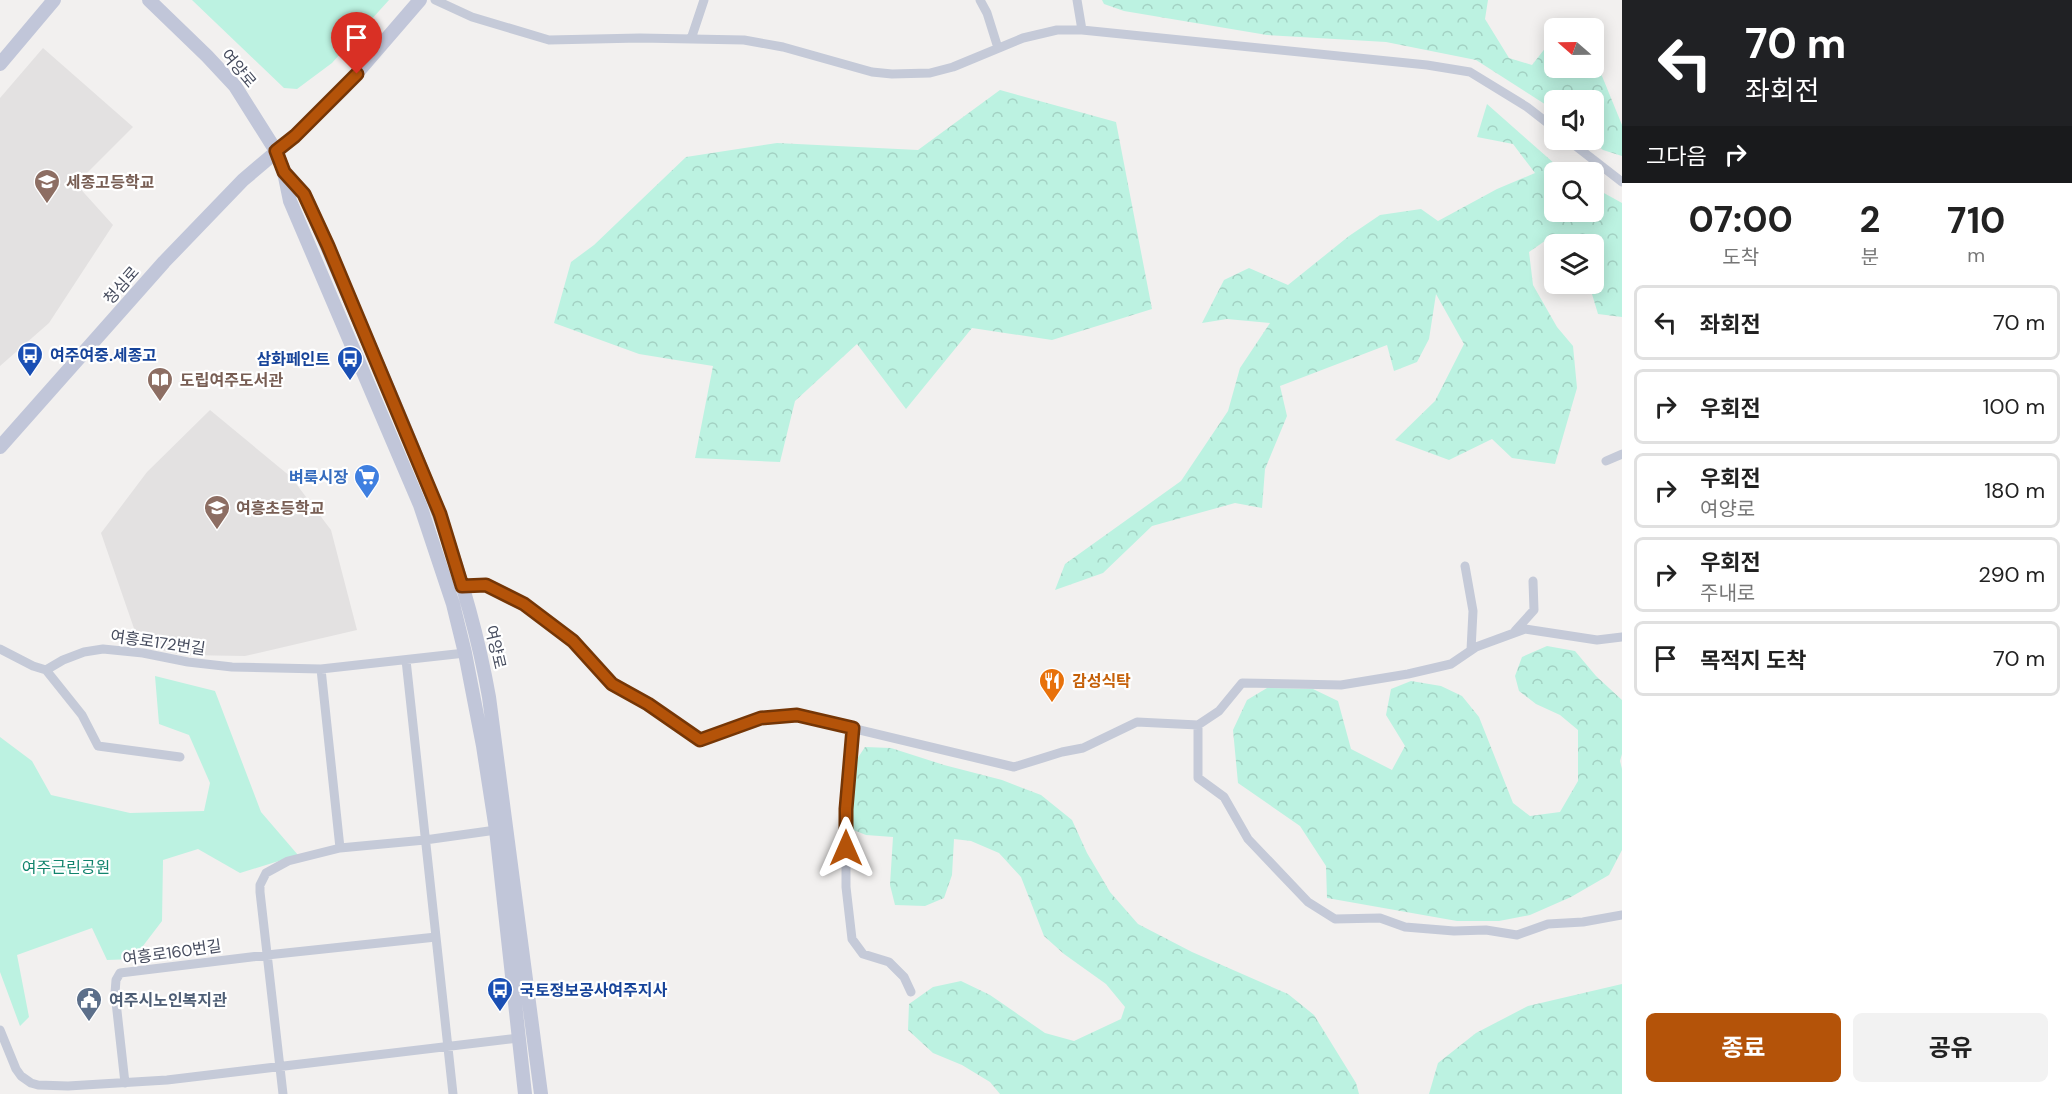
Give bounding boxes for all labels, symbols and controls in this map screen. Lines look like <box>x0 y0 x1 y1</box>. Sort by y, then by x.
pin <box>331 12 382 74</box>
text: 70 m <box>1745 16 1846 71</box>
north arrow <box>1544 18 1604 78</box>
map controls <box>1544 18 1604 294</box>
icon: arrive <box>340 21 373 54</box>
icon: left <box>1646 24 1724 102</box>
street label: 여양로 <box>216 45 261 92</box>
text: 좌회전 <box>1745 73 1820 108</box>
button: sound <box>1544 90 1604 150</box>
icon: right <box>1719 138 1752 171</box>
text: 그다음 <box>1646 142 1707 171</box>
button: search <box>1544 162 1604 222</box>
school or university icon: 세종고등학교 <box>32 167 62 205</box>
place label: 세종고등학교 <box>66 172 155 193</box>
text: 07:00 <box>1689 196 1793 243</box>
text: 2 <box>1860 196 1880 243</box>
text: 710 <box>1947 197 2005 244</box>
button: layers <box>1544 234 1604 294</box>
text: m <box>1967 242 1985 268</box>
text: 도착 <box>1722 244 1759 270</box>
text: 분 <box>1861 244 1879 270</box>
street label: 청심로 <box>99 262 144 309</box>
icon: left <box>1649 306 1682 339</box>
text: 70 m <box>1993 308 2045 337</box>
text: 좌회전 <box>1700 310 1761 339</box>
bus stop icon: 여주여중.세종고 <box>15 340 45 378</box>
bus stop icon: 삼화페인트 <box>335 344 365 382</box>
place label: 여주여중.세종고 <box>50 345 157 366</box>
place label: 삼화페인트 <box>256 349 330 370</box>
library icon: 도립여주도서관 <box>145 365 175 403</box>
place label: 도립여주도서관 <box>180 370 283 391</box>
icon: right <box>1649 390 1682 423</box>
text: 100 m <box>1983 392 2045 421</box>
text: 우회전 <box>1700 394 1761 423</box>
supermarket icon: 벼룩시장 <box>352 462 382 500</box>
text: 우회전 <box>1700 464 1761 493</box>
place label: 벼룩시장 <box>289 467 348 488</box>
icon: right <box>1649 474 1682 507</box>
text: 180 m <box>1984 476 2045 505</box>
school or university icon: 여흥초등학교 <box>202 493 232 531</box>
text: 여양로 <box>1700 496 1755 522</box>
place label: 여흥초등학교 <box>236 498 325 519</box>
text: 우회전 <box>1700 548 1761 577</box>
icon: right <box>1649 558 1682 591</box>
text: 290 m <box>1978 560 2045 589</box>
text: 주내로 <box>1700 580 1755 606</box>
street label: 여양로 <box>480 623 511 671</box>
street label: 여흥로172번길 <box>109 625 207 660</box>
icon: arrive <box>1649 642 1682 675</box>
text: 70 m <box>1993 644 2045 673</box>
text: 목적지 도착 <box>1700 646 1806 675</box>
restaurant icon: 감성식탁 <box>1037 666 1067 704</box>
place label: 감성식탁 <box>1072 671 1131 692</box>
position arrow <box>814 816 878 880</box>
park label: 여주근린공원 <box>22 857 110 878</box>
street label: 여흥로160번길 <box>121 935 223 970</box>
bus stop icon: 국토정보공사여주지사 <box>485 975 515 1013</box>
place label: 국토정보공사여주지사 <box>520 980 667 1001</box>
public building icon: 여주시노인복지관 <box>74 985 104 1023</box>
place label: 여주시노인복지관 <box>109 990 227 1011</box>
button: 종료 <box>1646 1013 1841 1082</box>
button: 공유 <box>1853 1013 2048 1082</box>

